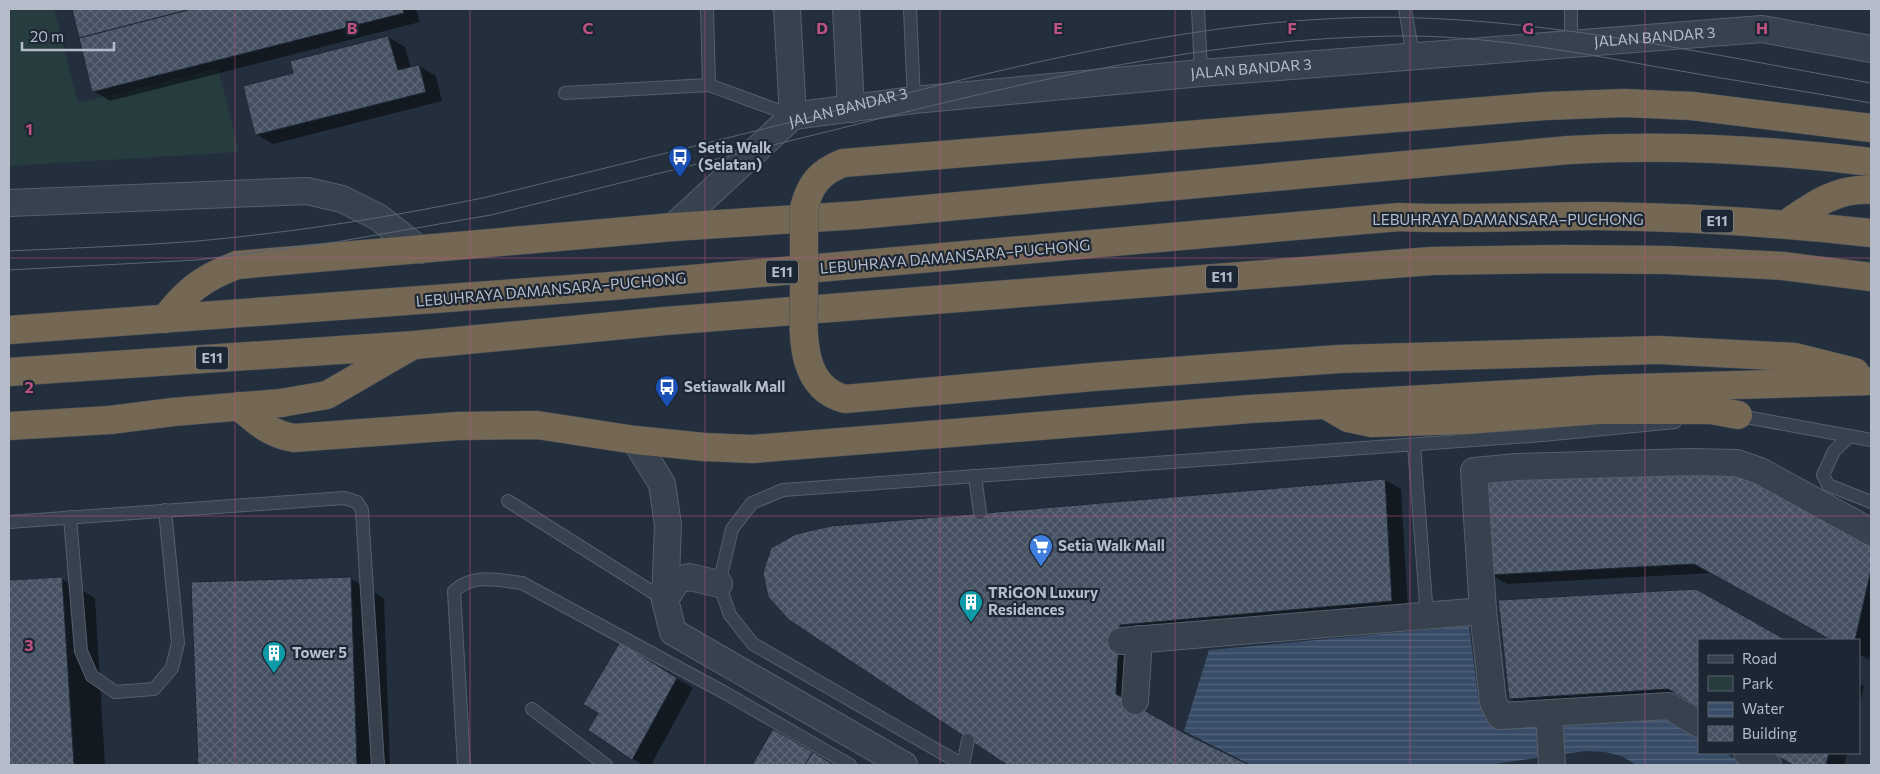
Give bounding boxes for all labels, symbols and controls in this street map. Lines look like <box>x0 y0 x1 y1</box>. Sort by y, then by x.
text: B <box>347 18 358 37</box>
text: C <box>583 18 594 37</box>
text: D <box>816 18 828 37</box>
text: E <box>1053 18 1063 37</box>
text: F <box>1287 18 1297 37</box>
text: G <box>1522 18 1534 37</box>
text: H <box>1756 18 1768 37</box>
scale bar <box>22 20 115 52</box>
street label: JALAN BANDAR 3 <box>1593 23 1716 50</box>
text: 20 m <box>30 27 64 45</box>
street label: JALAN BANDAR 3 <box>1189 54 1312 82</box>
street label: JALAN BANDAR 3 <box>787 83 909 130</box>
text: 1 <box>25 119 33 138</box>
place label: Setia Walk (Selatan) <box>698 138 772 173</box>
bus stop icon: Setia Walk (Selatan) <box>667 144 693 178</box>
street label: LEBUHRAYA DAMANSARA–PUCHONG <box>1372 210 1644 228</box>
road number: E11 <box>1701 210 1733 232</box>
street label: LEBUHRAYA DAMANSARA–PUCHONG <box>819 235 1091 277</box>
road number: E11 <box>766 260 798 284</box>
road number: E11 <box>1206 266 1238 288</box>
street label: LEBUHRAYA DAMANSARA–PUCHONG <box>415 268 687 310</box>
road number: E11 <box>196 346 228 369</box>
bus stop icon: Setiawalk Mall <box>654 374 680 408</box>
text: 2 <box>24 377 34 396</box>
place label: Setiawalk Mall <box>684 377 785 395</box>
supermarket icon: Setia Walk Mall <box>1028 533 1054 567</box>
place label: Setia Walk Mall <box>1058 536 1165 554</box>
place label: TRiGON Luxury Residences <box>988 583 1099 618</box>
building icon: TRiGON Luxury Residences <box>958 589 984 623</box>
text: 3 <box>24 635 34 654</box>
legend <box>1698 639 1860 754</box>
building icon: Tower 5 <box>261 640 287 674</box>
place label: Tower 5 <box>292 643 347 661</box>
text: Road <box>1742 649 1777 667</box>
text: Park <box>1742 674 1773 692</box>
text: Water <box>1742 699 1784 717</box>
text: Building <box>1742 724 1797 742</box>

